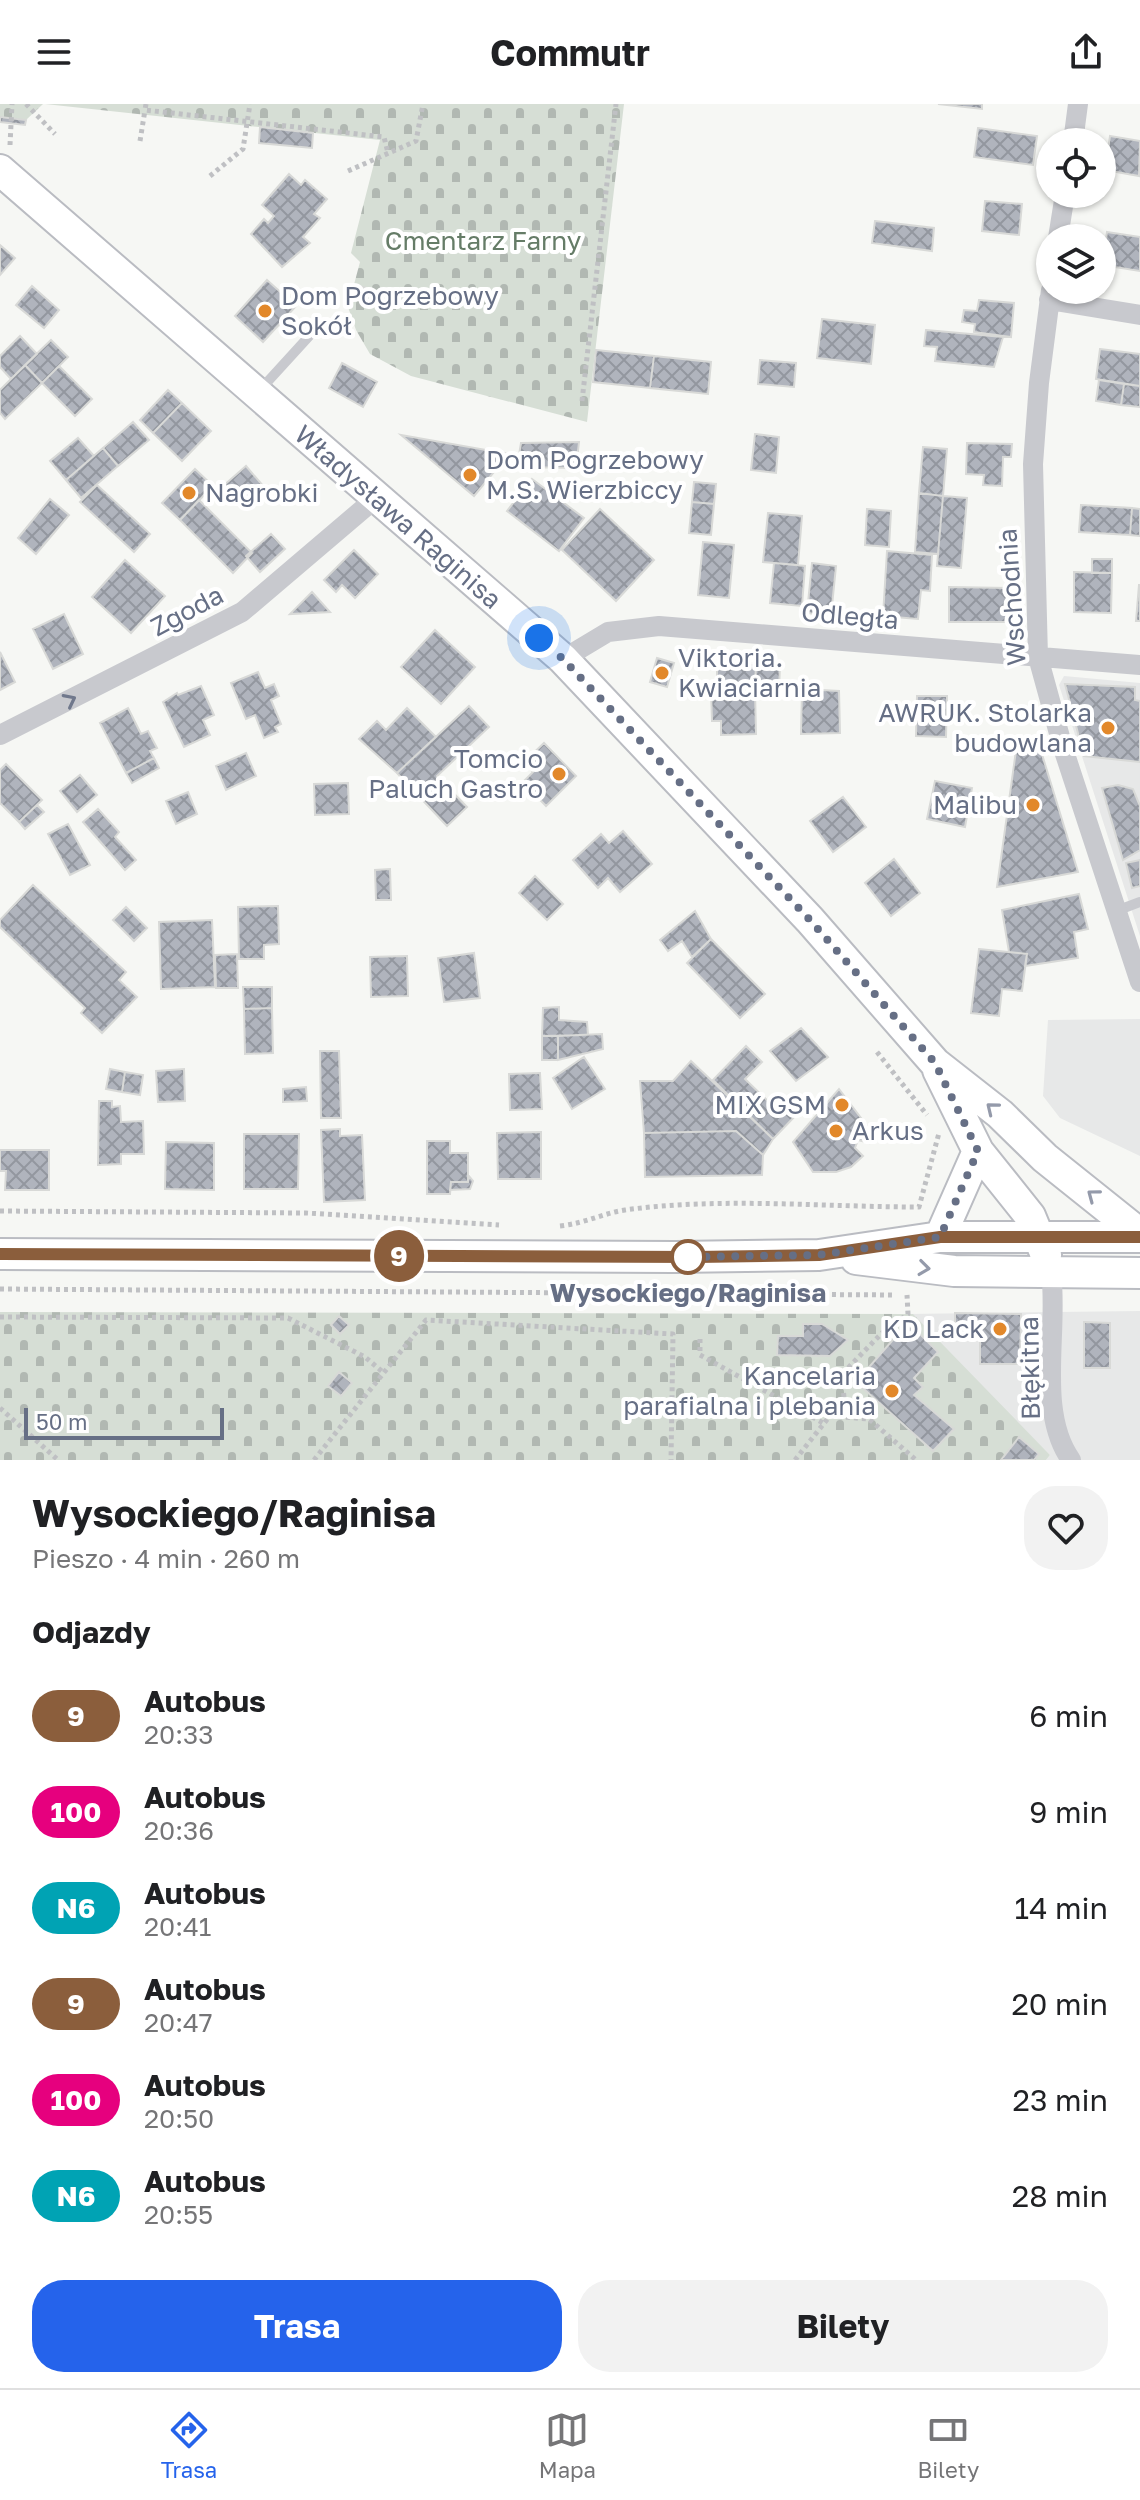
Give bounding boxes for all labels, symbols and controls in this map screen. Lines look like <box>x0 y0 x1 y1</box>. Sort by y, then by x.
icon: menu <box>32 30 76 74</box>
icon: share <box>1064 30 1108 74</box>
text: Commutr <box>490 31 650 74</box>
map controls <box>1036 128 1116 304</box>
button: locate <box>1036 128 1116 208</box>
button: layers <box>1036 224 1116 304</box>
park label: Cmentarz Farny <box>385 225 582 256</box>
place label: Dom Pogrzebowy Sokół <box>281 280 499 341</box>
marker: Dom Pogrzebowy Sokół <box>256 302 274 320</box>
street label: Władysława Raginisa <box>289 418 508 615</box>
place label: Dom Pogrzebowy M.S. Wierzbiccy <box>486 444 704 505</box>
marker: Dom Pogrzebowy M.S. Wierzbiccy <box>461 466 479 484</box>
place label: Nagrobki <box>205 477 319 508</box>
marker: Nagrobki <box>180 484 198 502</box>
street label: Wschodnia <box>991 527 1032 667</box>
street label: Zgoda <box>145 579 228 642</box>
street label: Odległa <box>800 596 900 635</box>
your location <box>519 618 559 658</box>
place label: Viktoria. Kwiaciarnia <box>678 642 822 703</box>
marker: Viktoria. Kwiaciarnia <box>653 664 671 682</box>
one-way arrow <box>61 695 76 710</box>
place label: AWRUK. Stolarka budowlana <box>878 697 1092 758</box>
marker: AWRUK. Stolarka budowlana <box>1099 719 1117 737</box>
place label: Tomcio Paluch Gastro <box>368 743 543 804</box>
marker: Tomcio Paluch Gastro <box>550 765 568 783</box>
place label: Malibu <box>933 789 1017 820</box>
marker: Malibu <box>1024 796 1042 814</box>
place label: MIX GSM <box>714 1089 826 1120</box>
marker: MIX GSM <box>833 1096 851 1114</box>
one-way arrow <box>987 1103 1001 1118</box>
place label: Arkus <box>852 1115 924 1146</box>
marker: Arkus <box>827 1122 845 1140</box>
one-way arrow <box>1087 1191 1102 1205</box>
line badge: 9 <box>373 1230 425 1282</box>
text: 9 <box>390 1239 408 1272</box>
marker: Wysockiego/Raginisa <box>671 1240 705 1274</box>
one-way arrow <box>918 1259 931 1276</box>
place label: Wysockiego/Raginisa <box>550 1277 826 1308</box>
place label: KD Lack <box>883 1313 984 1344</box>
street label: Błękitna <box>1013 1316 1046 1420</box>
marker: KD Lack <box>991 1320 1009 1338</box>
place label: Kancelaria parafialna i plebania <box>623 1360 876 1421</box>
marker: Kancelaria parafialna i plebania <box>883 1382 901 1400</box>
scale bar <box>24 1404 224 1440</box>
text: 50 m <box>36 1408 87 1435</box>
button: heart <box>1024 1486 1108 1570</box>
text: Wysockiego/Raginisa <box>32 1490 436 1535</box>
text: Pieszo · 4 min · 260 m <box>32 1543 300 1574</box>
text: Odjazdy <box>32 1614 151 1650</box>
text: Autobus <box>144 1683 266 1719</box>
text: 6 min <box>1029 1698 1108 1734</box>
text: 9 <box>67 1699 85 1732</box>
text: 20:33 <box>144 1719 213 1750</box>
text: Autobus <box>144 1779 266 1815</box>
text: 9 min <box>1029 1794 1108 1830</box>
text: 100 <box>51 1795 101 1828</box>
text: 20:36 <box>144 1815 214 1846</box>
text: Autobus <box>144 1875 266 1911</box>
text: 14 min <box>1015 1890 1108 1926</box>
text: N6 <box>56 1891 96 1924</box>
text: 20:41 <box>144 1911 211 1942</box>
text: Autobus <box>144 1971 266 2007</box>
text: 20 min <box>1011 1986 1108 2022</box>
text: 9 <box>67 1987 85 2020</box>
text: 20:47 <box>144 2007 213 2038</box>
text: Autobus <box>144 2067 266 2103</box>
text: 23 min <box>1013 2082 1108 2118</box>
text: 100 <box>51 2083 101 2116</box>
text: 20:50 <box>144 2103 214 2134</box>
text: Autobus <box>144 2163 266 2199</box>
text: 28 min <box>1012 2178 1108 2214</box>
text: N6 <box>56 2179 96 2212</box>
text: 20:55 <box>144 2199 213 2230</box>
button: Trasa <box>32 2280 562 2372</box>
button: Bilety <box>578 2280 1108 2372</box>
tab: Trasa <box>161 2408 217 2483</box>
tab: Mapa <box>539 2408 596 2483</box>
tab: Bilety <box>917 2408 979 2483</box>

